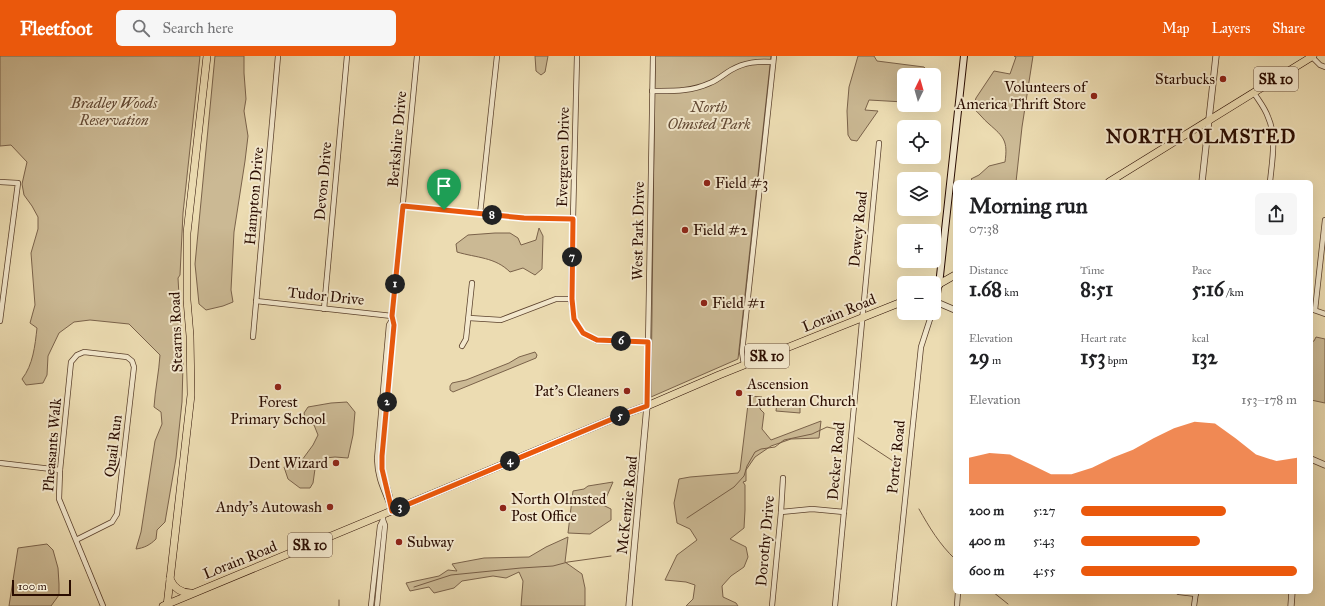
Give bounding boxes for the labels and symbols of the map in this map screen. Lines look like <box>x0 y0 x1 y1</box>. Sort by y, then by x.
road number: SR 10 <box>1254 67 1298 91</box>
north arrow <box>897 68 941 112</box>
place label: Starbucks <box>1155 70 1215 88</box>
marker: Starbucks <box>1218 74 1228 84</box>
place label: Volunteers of America Thrift Store <box>955 78 1089 113</box>
street label: Berkshire Drive <box>384 90 410 188</box>
marker: Volunteers of America Thrift Store <box>1089 91 1099 101</box>
park label: Bradley Woods Reservation <box>70 94 158 129</box>
park label: North Olmsted Park <box>667 98 751 133</box>
street label: Evergreen Drive <box>553 107 573 207</box>
district label: NORTH OLMSTED <box>1106 125 1296 148</box>
street label: Devon Drive <box>311 141 335 221</box>
street label: Hampton Drive <box>241 146 267 246</box>
pin <box>427 169 461 210</box>
place label: Field #3 <box>715 174 768 192</box>
marker: Field #3 <box>702 178 712 188</box>
street label: West Park Drive <box>628 181 648 281</box>
street label: Dewey Road <box>845 190 871 268</box>
pin: 8 <box>482 205 502 225</box>
place label: Field #2 <box>693 221 748 239</box>
marker: Field #2 <box>680 225 690 235</box>
pin: 7 <box>562 247 582 267</box>
pin: 1 <box>385 274 405 294</box>
street label: Tudor Drive <box>287 283 365 309</box>
street label: Lorain Road <box>799 290 879 336</box>
street label: Stearns Road <box>166 291 186 373</box>
place label: Field #1 <box>712 294 765 312</box>
marker: Field #1 <box>699 298 709 308</box>
pin: 6 <box>611 331 631 351</box>
road number: SR 10 <box>745 344 789 368</box>
place label: Ascension Lutheran Church <box>746 375 857 410</box>
marker: Forest Primary School <box>273 382 283 392</box>
place label: Pat's Cleaners <box>534 382 619 400</box>
marker: Pat's Cleaners <box>622 386 632 396</box>
marker: Ascension Lutheran Church <box>734 388 744 398</box>
pin: 2 <box>377 392 397 412</box>
place label: Forest Primary School <box>230 393 327 428</box>
street label: Pheasants Walk <box>39 397 65 493</box>
pin: 5 <box>610 406 630 426</box>
street label: Quail Run <box>100 414 126 478</box>
street label: Porter Road <box>883 419 909 495</box>
street label: Decker Road <box>824 421 848 501</box>
pin: 4 <box>500 451 520 471</box>
place label: Dent Wizard <box>249 454 328 472</box>
street label: McKenzie Road <box>613 454 641 555</box>
marker: Dent Wizard <box>331 458 341 468</box>
place label: North Olmsted Post Office <box>511 490 607 525</box>
street label: Dorothy Drive <box>752 495 778 587</box>
pin: 3 <box>390 497 410 517</box>
place label: Andy's Autowash <box>215 498 323 516</box>
marker: Andy's Autowash <box>325 502 335 512</box>
marker: North Olmsted Post Office <box>498 503 508 513</box>
road number: SR 10 <box>288 533 332 557</box>
place label: Subway <box>407 533 455 551</box>
street label: Lorain Road <box>200 537 280 583</box>
marker: Subway <box>394 537 404 547</box>
scale bar <box>12 578 71 597</box>

